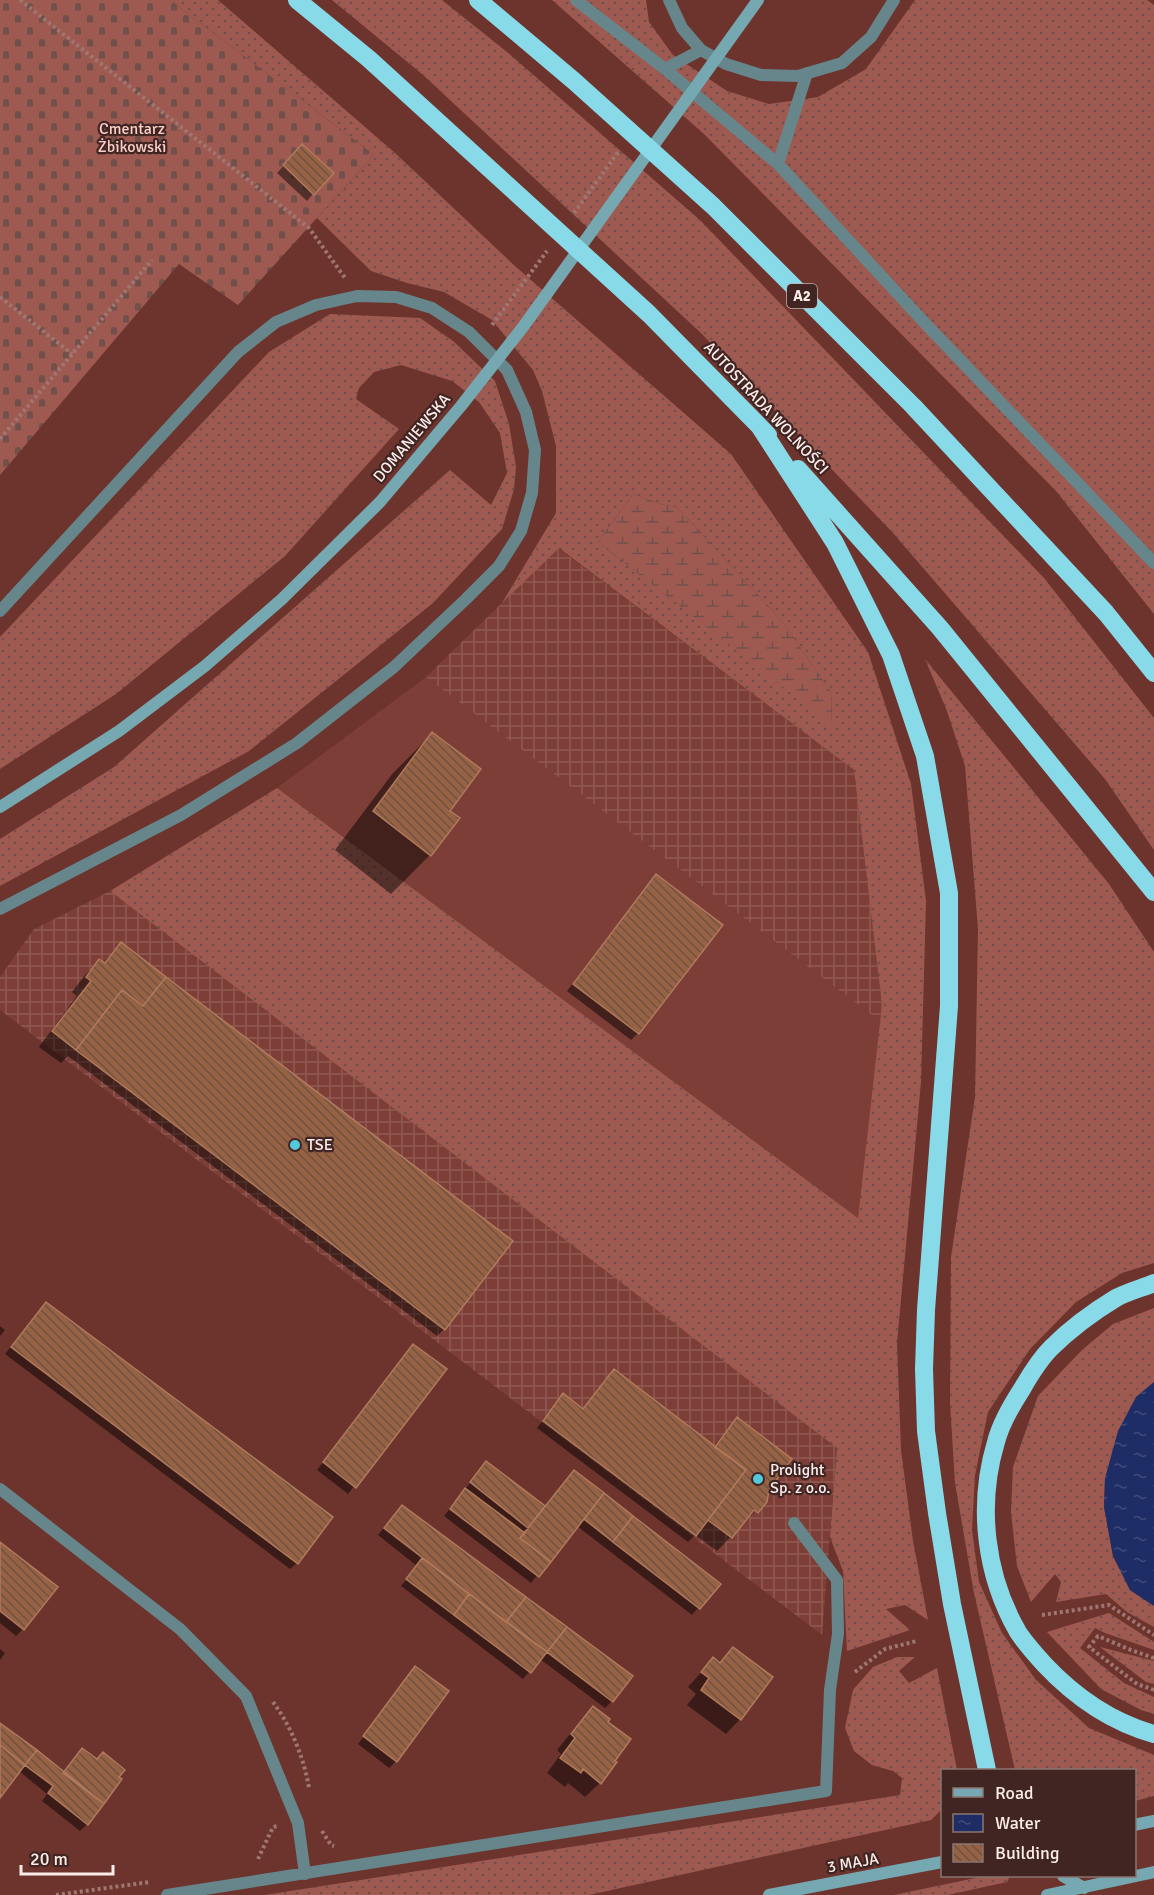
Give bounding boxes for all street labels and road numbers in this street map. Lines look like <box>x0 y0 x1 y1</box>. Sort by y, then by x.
road number: A2 <box>787 284 817 308</box>
street label: AUTOSTRADA WOLNOŚCI <box>699 338 833 478</box>
street label: DOMANIEWSKA <box>369 389 455 486</box>
street label: 3 MAJA <box>826 1849 880 1877</box>

